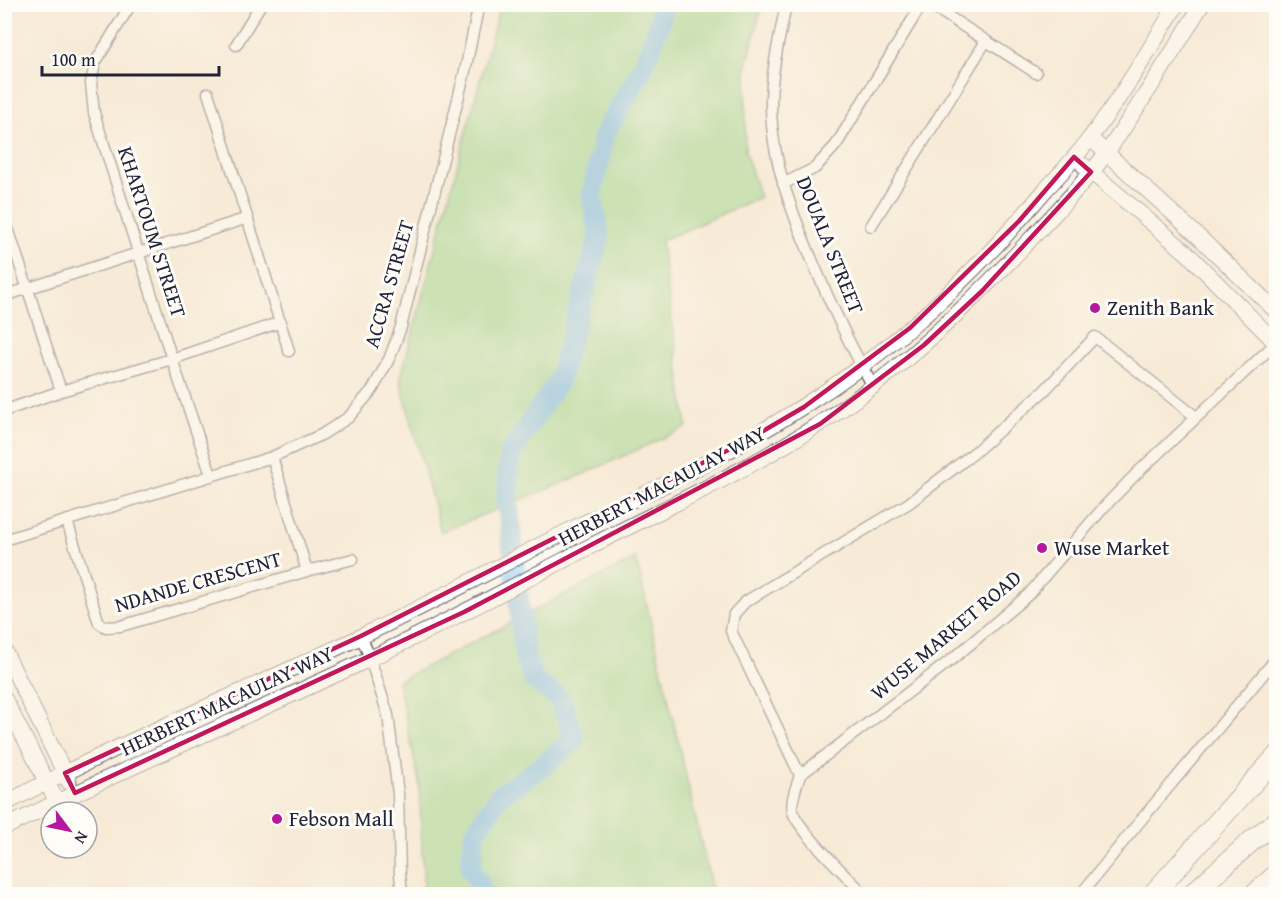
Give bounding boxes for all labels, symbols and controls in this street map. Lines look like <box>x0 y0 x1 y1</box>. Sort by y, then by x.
scale bar <box>42 39 219 77</box>
text: 100 m <box>51 46 96 73</box>
street label: KHARTOUM STREET <box>110 142 195 322</box>
street label: DOUALA STREET <box>789 171 872 318</box>
street label: ACCRA STREET <box>355 216 422 351</box>
place label: Zenith Bank <box>1107 292 1214 323</box>
marker: Zenith Bank <box>1088 301 1102 315</box>
street label: HERBERT MACAULAY WAY <box>552 417 772 554</box>
place label: Wuse Market <box>1054 532 1170 563</box>
marker: Wuse Market <box>1035 541 1049 555</box>
street label: NDANDE CRESCENT <box>111 543 285 620</box>
street label: WUSE MARKET ROAD <box>864 562 1028 707</box>
street label: HERBERT MACAULAY WAY <box>115 637 339 764</box>
north arrow <box>39 800 99 860</box>
place label: Febson Mall <box>289 803 394 834</box>
marker: Febson Mall <box>270 812 284 826</box>
text: N <box>69 827 95 849</box>

